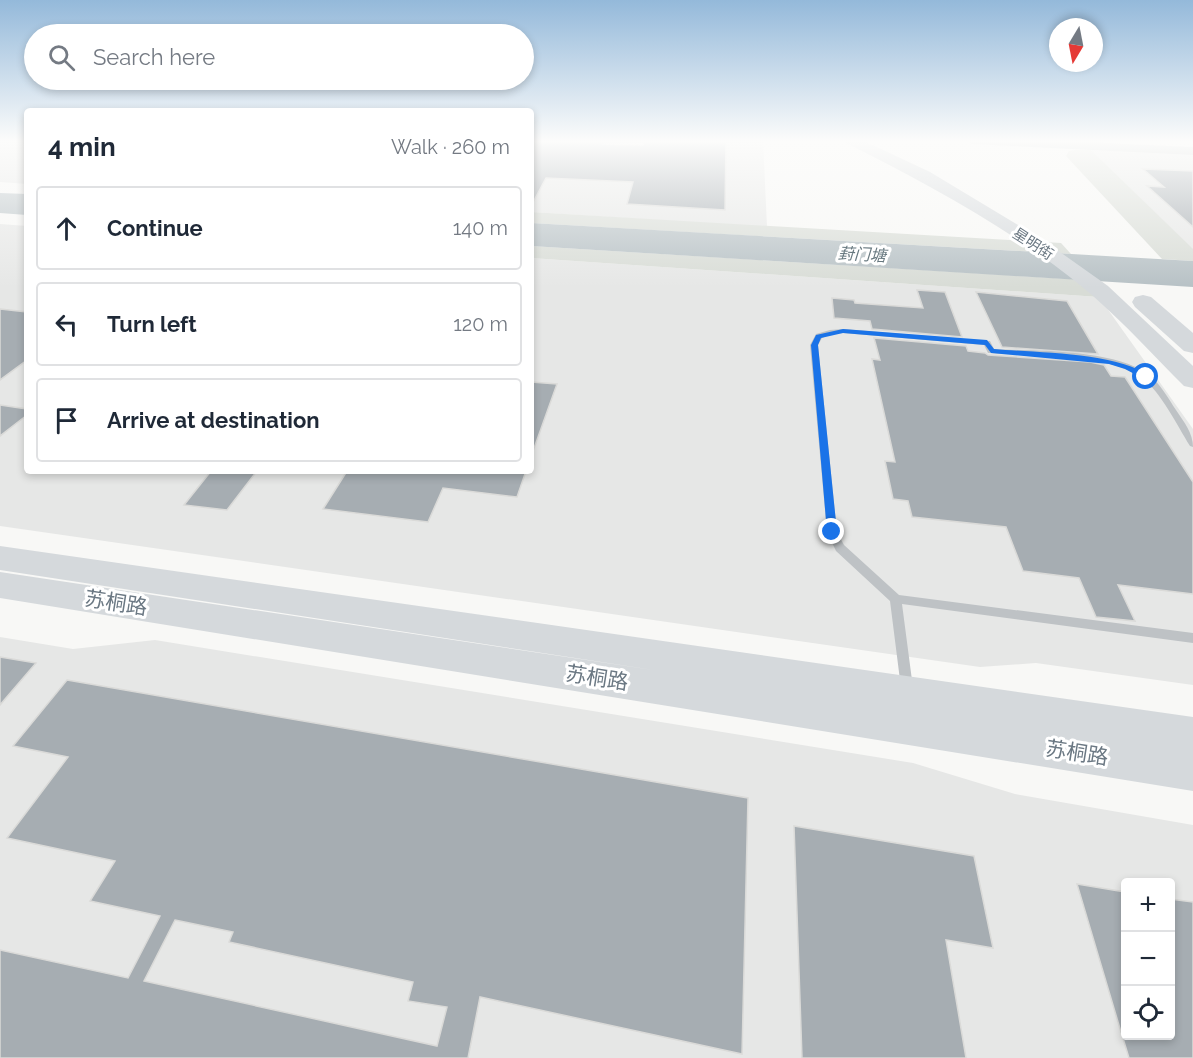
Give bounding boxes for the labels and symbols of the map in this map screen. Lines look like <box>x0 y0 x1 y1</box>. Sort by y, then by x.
north arrow <box>1049 18 1103 72</box>
street label: 星明街 <box>1009 224 1057 264</box>
water label: 葑门塘 <box>838 244 889 265</box>
route start <box>1132 363 1158 389</box>
route end <box>818 518 844 544</box>
street label: 苏桐路 <box>83 585 149 620</box>
street label: 苏桐路 <box>564 660 630 695</box>
street label: 苏桐路 <box>1044 735 1110 770</box>

